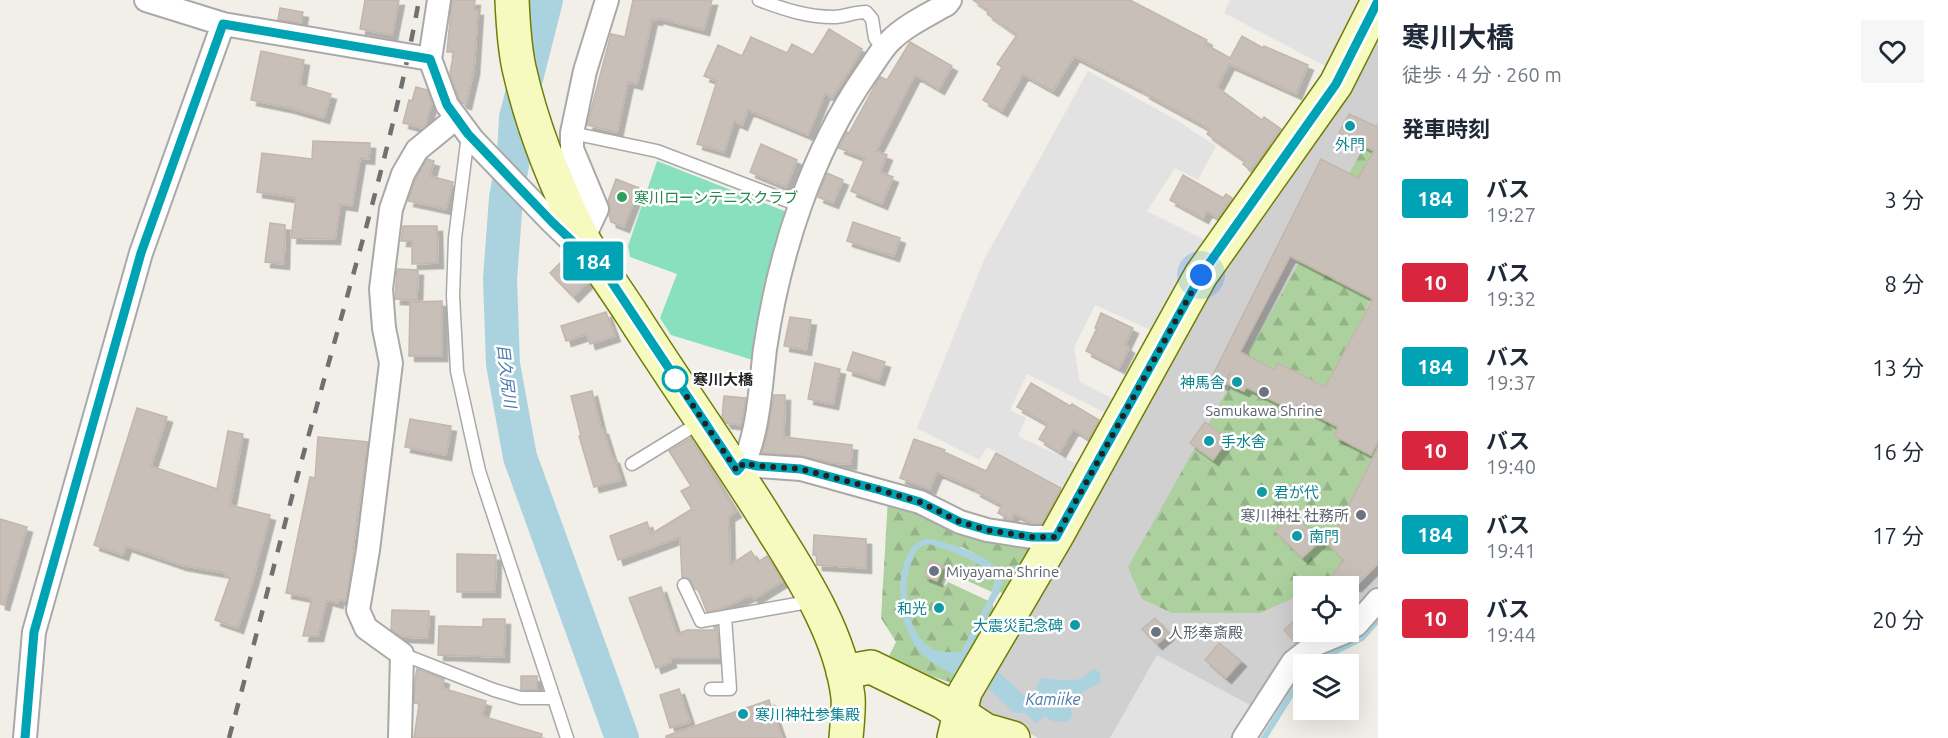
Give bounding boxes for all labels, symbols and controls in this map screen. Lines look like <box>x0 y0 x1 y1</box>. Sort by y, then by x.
button: heart <box>1861 20 1924 83</box>
text: 寒川大橋 <box>1402 21 1514 52</box>
text: 徒歩 · 4 分 · 260 m <box>1402 63 1562 86</box>
text: 発車時刻 <box>1402 116 1490 141</box>
marker: 外門 <box>1343 119 1357 133</box>
place label: 外門 <box>1335 136 1365 153</box>
text: バス <box>1486 176 1530 201</box>
text: 184 <box>1417 186 1453 210</box>
text: 3 分 <box>1885 187 1924 212</box>
place label: 寒川ローンテニスクラブ <box>634 189 798 206</box>
marker: 寒川ローンテニスクラブ <box>615 190 629 204</box>
text: 19:27 <box>1486 203 1536 226</box>
line badge: 184 <box>558 242 628 280</box>
text: 184 <box>575 249 611 273</box>
your location <box>1186 260 1216 290</box>
text: バス <box>1486 260 1530 285</box>
text: 10 <box>1423 270 1447 294</box>
text: 8 分 <box>1885 271 1924 296</box>
text: 19:32 <box>1486 287 1536 310</box>
water label: 目久尻川 <box>494 343 520 411</box>
text: バス <box>1486 344 1530 369</box>
text: 184 <box>1417 354 1453 378</box>
text: 13 分 <box>1872 355 1924 380</box>
marker: 寒川大橋 <box>662 366 688 392</box>
place label: 寒川大橋 <box>693 371 754 388</box>
text: 19:37 <box>1486 371 1536 394</box>
place label: 神馬舎 <box>1180 374 1225 391</box>
marker: 神馬舎 <box>1230 375 1244 389</box>
marker: Samukawa Shrine <box>1257 385 1271 399</box>
place label: Samukawa Shrine <box>1205 402 1323 419</box>
text: バス <box>1486 428 1530 453</box>
place label: 手水舎 <box>1221 433 1266 450</box>
marker: 手水舎 <box>1202 434 1216 448</box>
text: 10 <box>1423 438 1447 462</box>
text: 16 分 <box>1872 439 1924 464</box>
text: 19:40 <box>1486 455 1536 478</box>
place label: 君が代 <box>1274 484 1319 501</box>
marker: 君が代 <box>1255 485 1269 499</box>
place label: 寒川神社 社務所 <box>1241 507 1349 524</box>
marker: 寒川神社 社務所 <box>1354 508 1368 522</box>
text: バス <box>1486 512 1530 537</box>
text: 184 <box>1417 522 1453 546</box>
text: 17 分 <box>1872 523 1924 548</box>
place label: 南門 <box>1309 528 1339 545</box>
marker: 南門 <box>1290 529 1304 543</box>
text: 19:41 <box>1486 539 1536 562</box>
place label: Miyayama Shrine <box>946 563 1059 580</box>
marker: Miyayama Shrine <box>927 564 941 578</box>
map controls <box>1293 576 1359 720</box>
button: locate <box>1293 576 1359 642</box>
text: バス <box>1486 596 1530 621</box>
place label: 和光 <box>897 600 927 617</box>
marker: 和光 <box>932 601 946 615</box>
text: 10 <box>1423 606 1447 630</box>
text: 20 分 <box>1872 607 1924 632</box>
place label: 大震災記念碑 <box>973 617 1063 634</box>
marker: 大震災記念碑 <box>1068 618 1082 632</box>
text: 19:44 <box>1486 623 1536 646</box>
place label: 人形奉斎殿 <box>1168 624 1243 641</box>
marker: 人形奉斎殿 <box>1149 625 1163 639</box>
button: layers <box>1293 654 1359 720</box>
water label: Kamiike <box>1025 690 1081 708</box>
place label: 寒川神社参集殿 <box>755 706 860 723</box>
marker: 寒川神社参集殿 <box>736 707 750 721</box>

